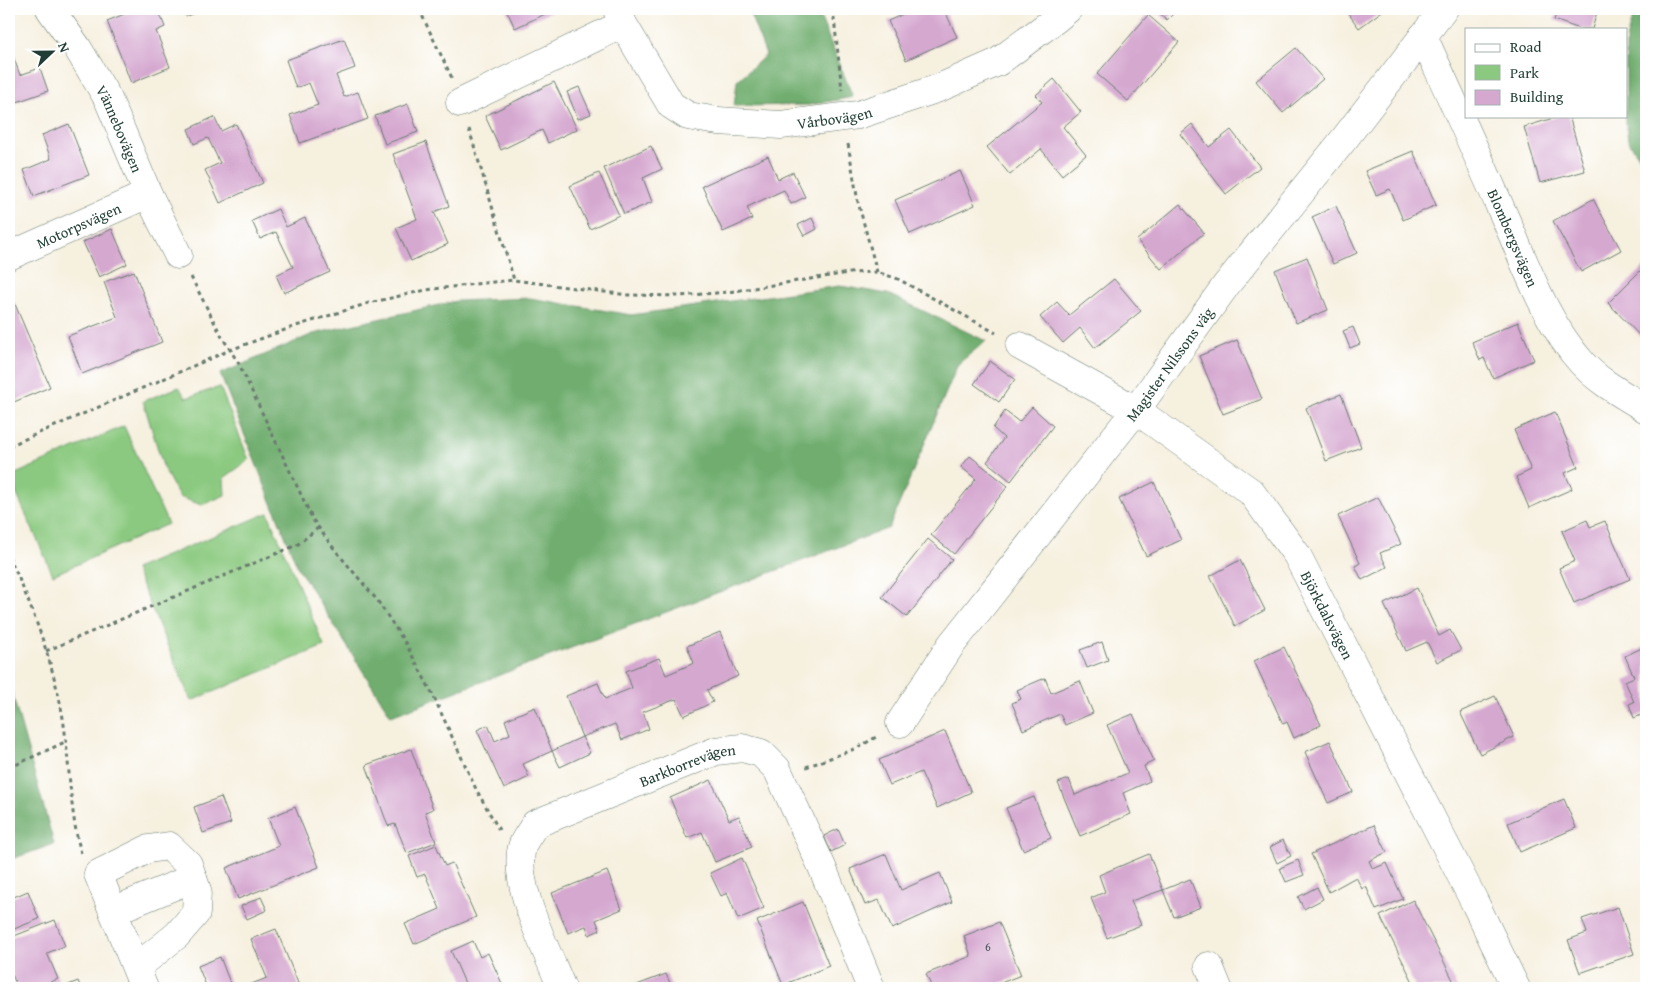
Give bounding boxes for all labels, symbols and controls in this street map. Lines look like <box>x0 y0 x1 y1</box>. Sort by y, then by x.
north arrow <box>28 28 78 78</box>
legend <box>1465 28 1628 118</box>
text: Road <box>1510 36 1541 57</box>
text: N <box>53 39 75 56</box>
text: Park <box>1510 62 1539 83</box>
street label: Vännebovägen <box>91 81 148 176</box>
text: Building <box>1510 86 1564 107</box>
street label: Vårbovägen <box>796 100 875 133</box>
street label: Blombergsvägen <box>1483 185 1544 290</box>
street label: Motorpsvägen <box>33 197 125 253</box>
street label: Magister Nilssons väg <box>1121 302 1218 426</box>
street label: Björkdalsvägen <box>1296 567 1359 663</box>
street label: Barkborrevägen <box>636 738 737 791</box>
house number: 6 <box>985 938 991 955</box>

